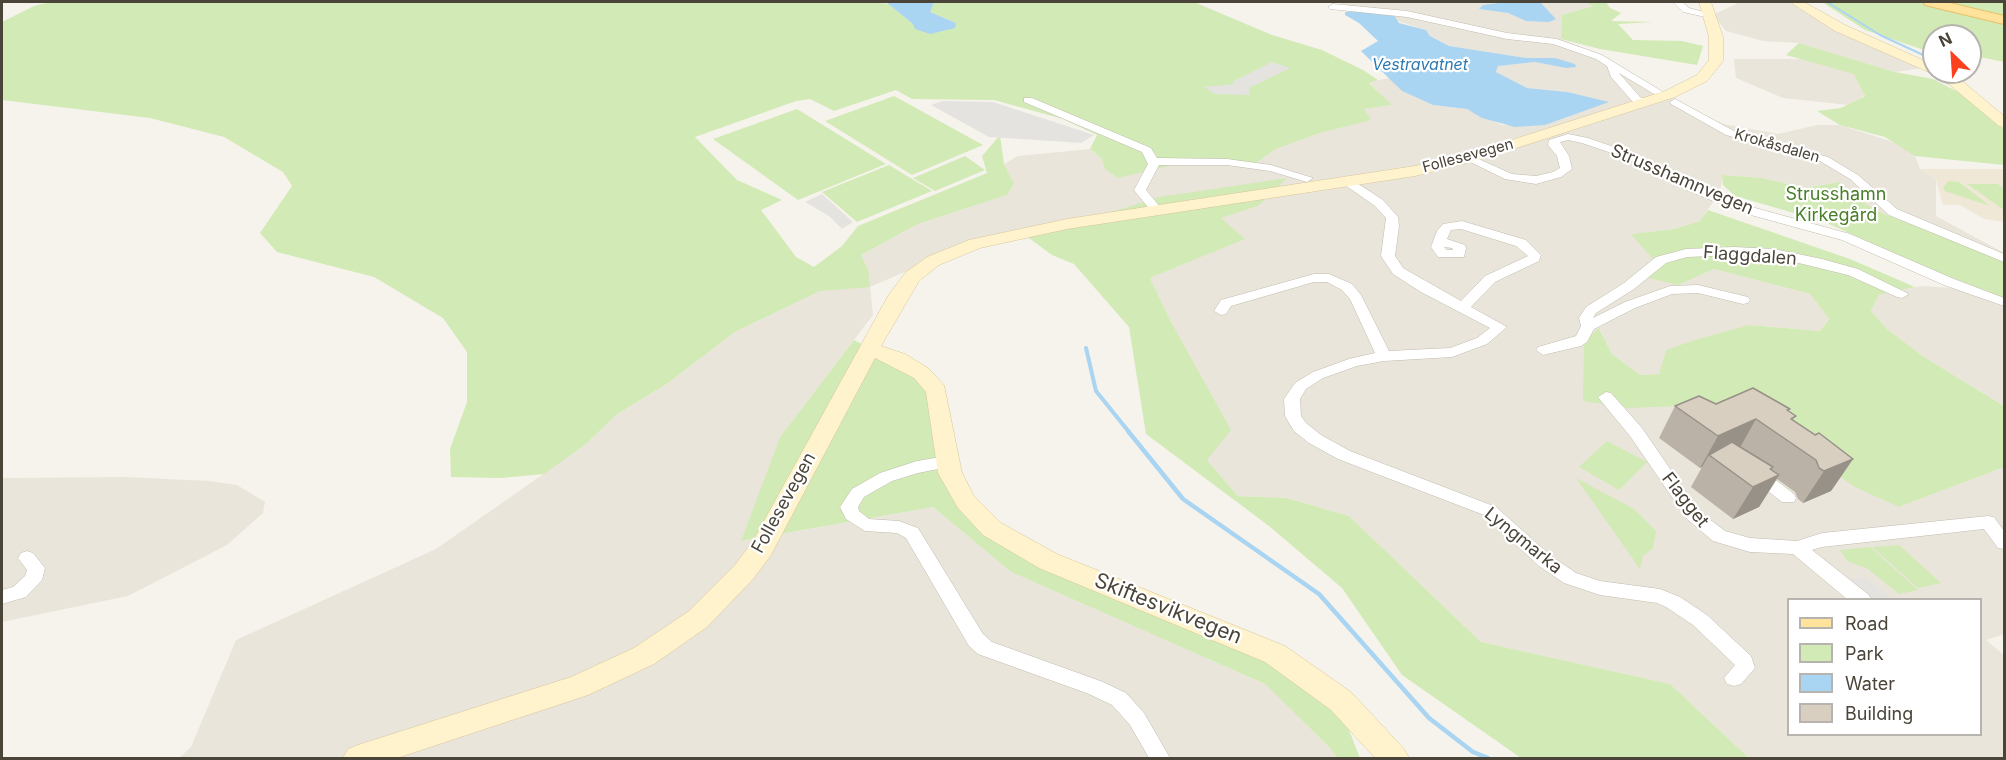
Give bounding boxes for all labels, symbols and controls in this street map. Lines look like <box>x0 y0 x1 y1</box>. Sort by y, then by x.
north arrow <box>1922 24 1982 84</box>
text: N <box>1935 28 1955 51</box>
water label: Vestravatnet <box>1372 55 1468 75</box>
street label: Krokåsdalen <box>1732 125 1822 167</box>
street label: Follesevegen <box>1421 135 1515 177</box>
street label: Strusshamnvegen <box>1607 140 1757 220</box>
park label: Strusshamn Kirkegård <box>1785 184 1887 226</box>
street label: Flaggdalen <box>1702 242 1798 270</box>
street label: Follesevegen <box>747 449 821 557</box>
street label: Flagget <box>1657 468 1713 532</box>
street label: Lyngmarka <box>1480 503 1566 579</box>
street label: Skiftesvikvegen <box>1091 568 1245 650</box>
legend <box>1787 598 1982 736</box>
text: Road <box>1845 613 1888 634</box>
text: Park <box>1845 643 1884 664</box>
text: Water <box>1845 673 1895 694</box>
text: Building <box>1845 703 1913 724</box>

